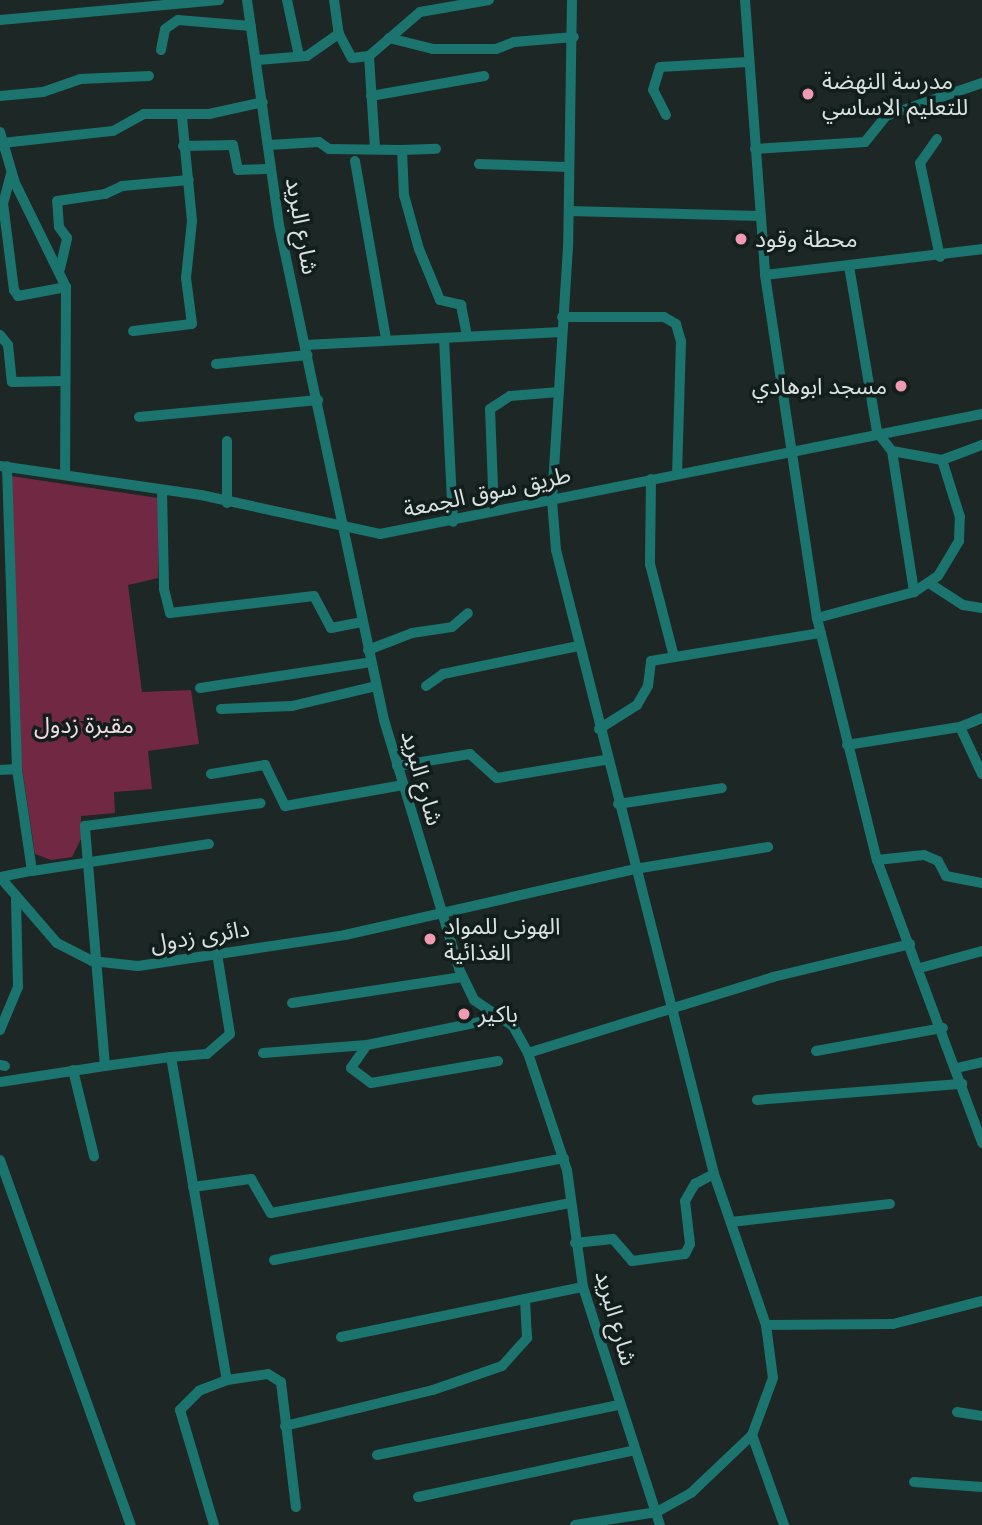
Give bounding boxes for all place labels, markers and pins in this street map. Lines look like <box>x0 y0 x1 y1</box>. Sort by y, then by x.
place label: مدرسة النهضة للتعليم الاساسي <box>822 67 968 121</box>
marker: مدرسة النهضة للتعليم الاساسي <box>800 86 816 102</box>
place label: محطة وقود <box>755 225 858 253</box>
marker: محطة وقود <box>733 231 749 247</box>
place label: مسجد ابوهادي <box>752 372 887 400</box>
marker: مسجد ابوهادي <box>893 378 909 394</box>
place label: الهونى للمواد الغذائية <box>444 912 560 966</box>
marker: الهونى للمواد الغذائية <box>422 931 438 947</box>
place label: باكير <box>478 1000 518 1028</box>
marker: باكير <box>456 1006 472 1022</box>

